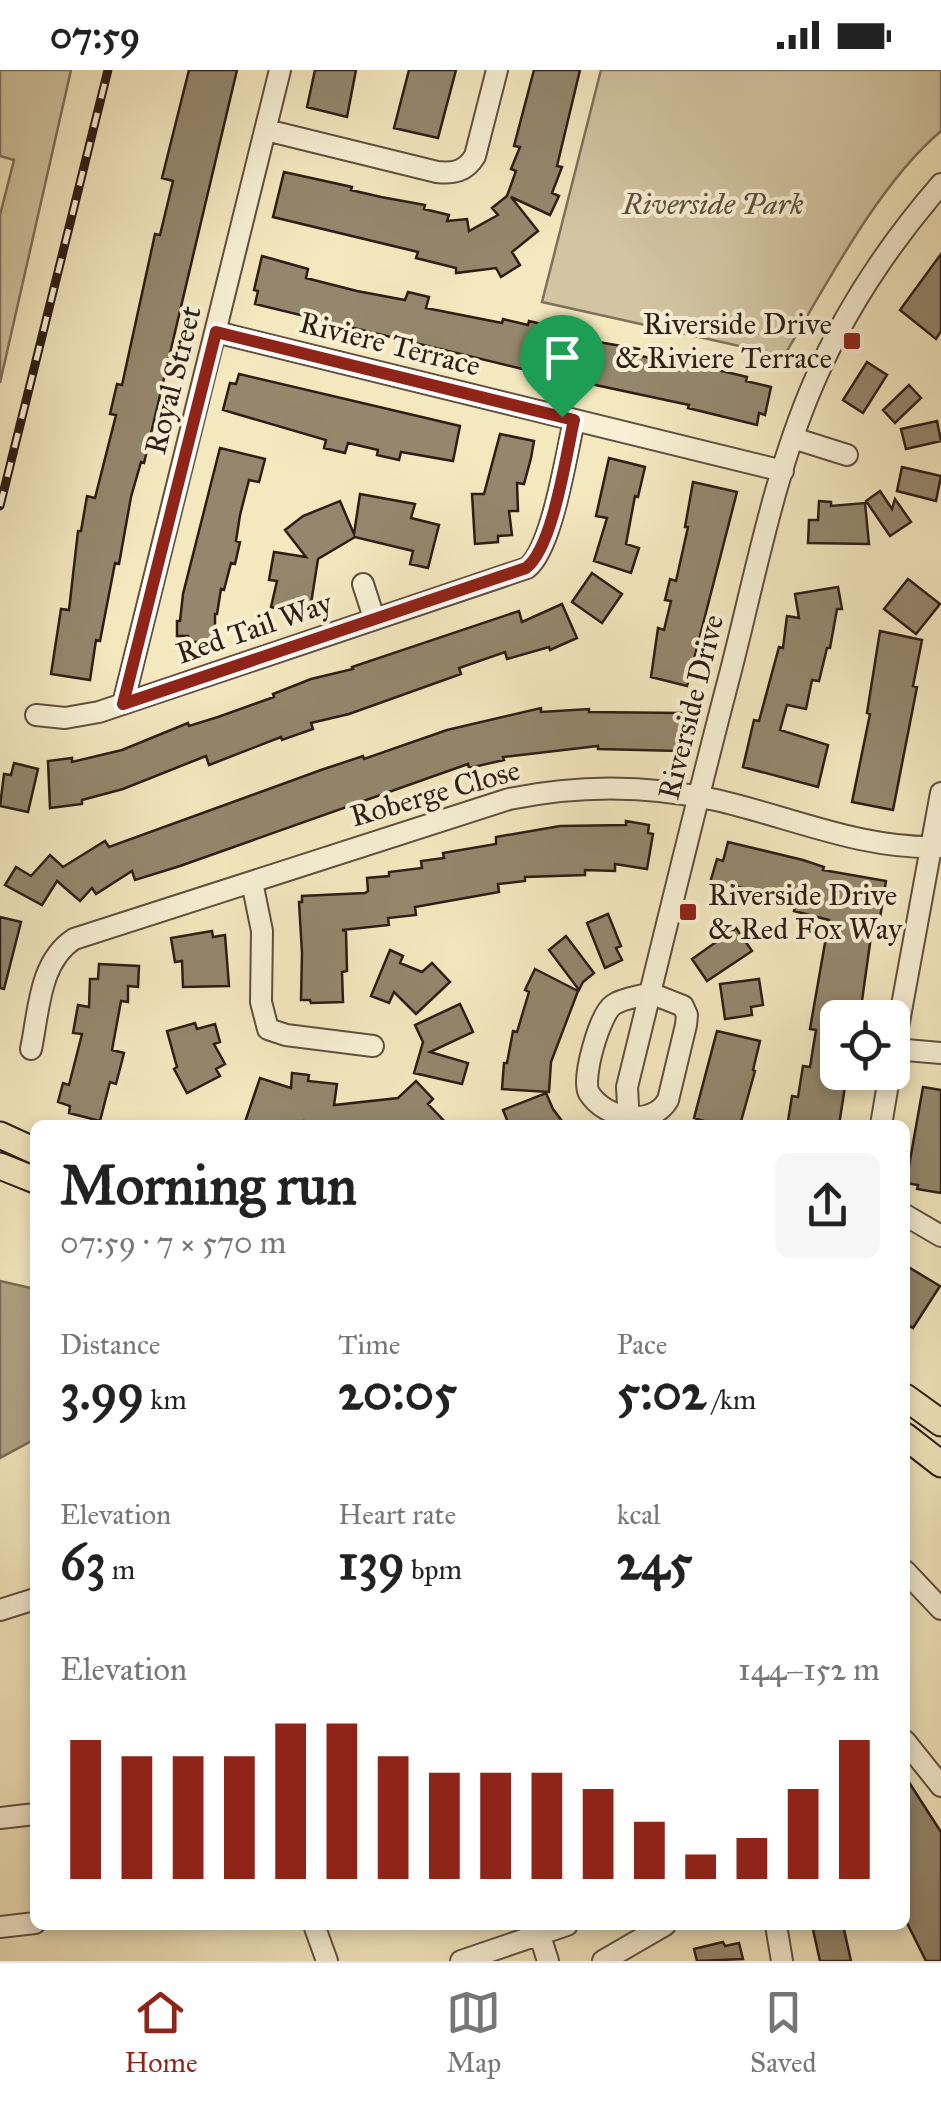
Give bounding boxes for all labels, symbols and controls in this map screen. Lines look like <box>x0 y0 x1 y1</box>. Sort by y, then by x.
text: 07:59 <box>50 12 140 58</box>
park label: Riverside Park <box>621 186 804 222</box>
street label: Royal Street <box>137 302 209 458</box>
street label: Riviere Terrace <box>296 304 484 384</box>
place label: Riverside Drive & Riviere Terrace <box>615 306 832 376</box>
pin <box>520 315 605 418</box>
icon: arrive <box>535 330 590 385</box>
marker: Riverside Drive & Riviere Terrace <box>841 330 863 352</box>
street label: Red Tail Way <box>171 584 338 671</box>
street label: Riverside Drive <box>651 611 731 803</box>
street label: Roberge Close <box>346 752 524 834</box>
place label: Riverside Drive & Red Fox Way <box>708 877 903 947</box>
marker: Riverside Drive & Red Fox Way <box>677 901 699 923</box>
map controls <box>820 1000 910 1090</box>
button: locate <box>820 1000 910 1090</box>
text: Morning run <box>60 1152 357 1219</box>
button: share <box>775 1153 880 1258</box>
text: 07:59 · 7 × 570 m <box>60 1223 286 1262</box>
text: Distance <box>60 1327 160 1362</box>
text: Time <box>338 1327 400 1362</box>
text: Pace <box>617 1327 667 1362</box>
text: 3.99 <box>60 1362 144 1423</box>
text: 20:05 <box>338 1362 457 1423</box>
text: 5:02 <box>617 1362 706 1423</box>
text: km <box>144 1382 187 1417</box>
text: /km <box>706 1382 756 1417</box>
text: Elevation <box>60 1497 171 1532</box>
text: Heart rate <box>338 1497 456 1532</box>
text: kcal <box>617 1497 661 1532</box>
text: 63 <box>60 1532 106 1593</box>
text: 139 <box>338 1532 405 1593</box>
text: 245 <box>617 1532 692 1593</box>
text: m <box>106 1552 135 1587</box>
text: bpm <box>405 1552 462 1587</box>
text: Elevation <box>60 1650 187 1689</box>
text: 144–152 m <box>738 1650 880 1689</box>
tab: Home <box>124 1985 198 2080</box>
tab: Map <box>446 1985 501 2080</box>
tab: Saved <box>750 1985 817 2080</box>

